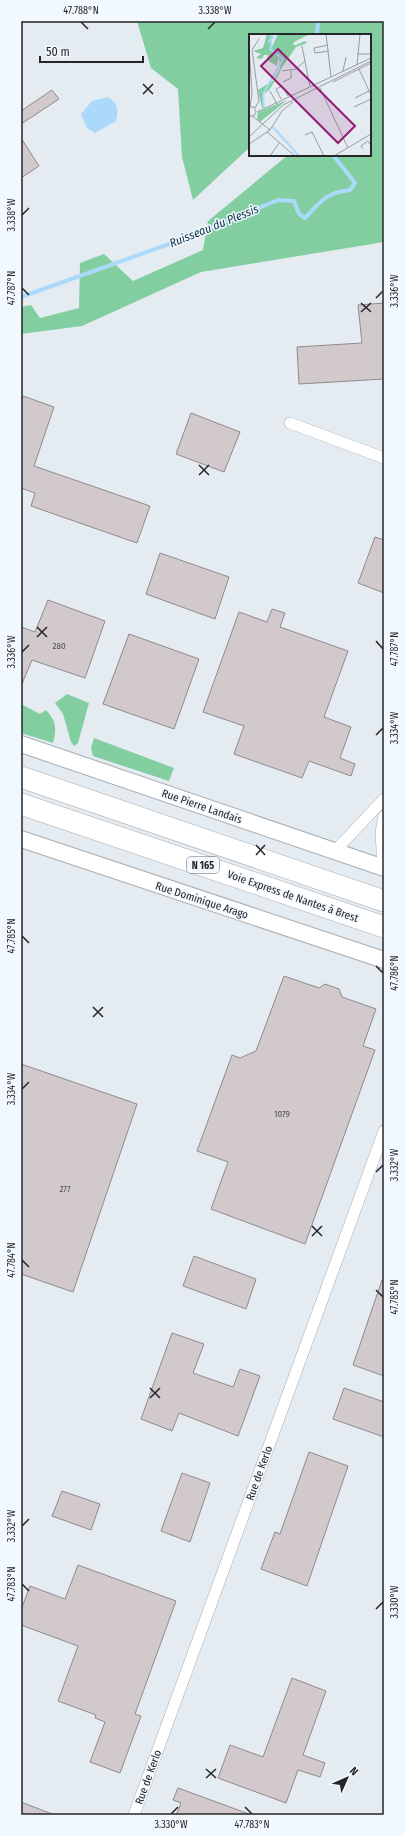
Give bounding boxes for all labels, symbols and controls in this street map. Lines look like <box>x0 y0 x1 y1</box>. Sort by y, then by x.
text: 47.788°N <box>63 5 99 17</box>
text: 3.338°W <box>199 5 232 17</box>
inset map <box>249 34 371 156</box>
scale bar <box>40 38 143 64</box>
text: 50 m <box>46 45 70 59</box>
text: 3.338°W <box>6 198 18 231</box>
water label: Ruisseau du Plessis <box>167 202 261 250</box>
text: 47.787°N <box>6 271 18 305</box>
text: 3.336°W <box>389 274 401 307</box>
text: 47.787°N <box>389 632 401 666</box>
text: 3.336°W <box>6 635 18 668</box>
house number: 280 <box>52 641 66 651</box>
text: 3.334°W <box>389 711 401 744</box>
street label: Rue Pierre Landais <box>160 787 244 826</box>
road number: N 165 <box>187 857 219 873</box>
street label: Voie Express de Nantes à Brest <box>226 868 360 925</box>
street label: Rue Dominique Arago <box>154 879 250 922</box>
text: 47.785°N <box>6 919 18 953</box>
text: 47.786°N <box>389 955 401 991</box>
text: 3.334°W <box>6 1072 18 1105</box>
house number: 1079 <box>274 1109 290 1119</box>
text: 3.332°W <box>389 1148 401 1181</box>
house number: 277 <box>59 1184 71 1194</box>
text: 47.784°N <box>6 1242 18 1278</box>
text: 47.785°N <box>389 1280 401 1314</box>
street label: Rue de Kerlo <box>244 1444 275 1502</box>
text: 3.332°W <box>6 1509 18 1542</box>
text: 47.783°N <box>6 1567 18 1601</box>
text: 3.330°W <box>389 1585 401 1619</box>
street label: Rue de Kerlo <box>133 1748 164 1806</box>
north arrow <box>327 1758 367 1798</box>
text: N <box>347 1764 361 1778</box>
text: 3.330°W <box>154 1819 188 1831</box>
text: 47.783°N <box>235 1819 269 1831</box>

